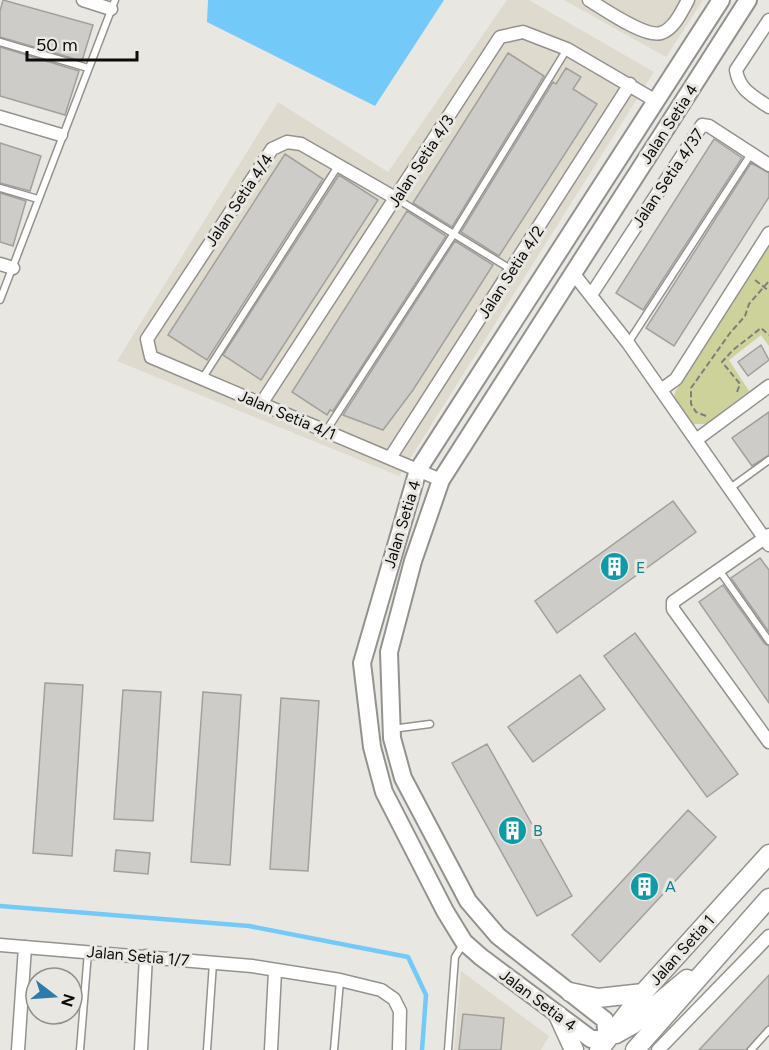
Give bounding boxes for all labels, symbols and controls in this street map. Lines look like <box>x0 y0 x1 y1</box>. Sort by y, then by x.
scale bar <box>27 24 136 62</box>
text: 50 m <box>36 34 78 56</box>
street label: Jalan Setia 4 <box>636 80 702 167</box>
street label: Jalan Setia 4/3 <box>384 111 458 211</box>
street label: Jalan Setia 4/37 <box>628 125 708 231</box>
street label: Jalan Setia 4/4 <box>201 150 277 250</box>
street label: Jalan Setia 4/2 <box>474 222 548 322</box>
street label: Jalan Setia 4/1 <box>235 386 339 444</box>
street label: Jalan Setia 4 <box>380 477 424 570</box>
building icon: E <box>599 551 631 583</box>
place label: E <box>636 558 645 577</box>
building icon: B <box>496 814 528 846</box>
place label: B <box>533 821 543 840</box>
building icon: A <box>628 870 660 902</box>
place label: A <box>665 877 676 896</box>
street label: Jalan Setia 1 <box>645 911 719 989</box>
street label: Jalan Setia 1/7 <box>86 942 190 970</box>
street label: Jalan Setia 4 <box>496 965 580 1035</box>
north arrow <box>24 966 84 1026</box>
text: N <box>57 992 79 1009</box>

